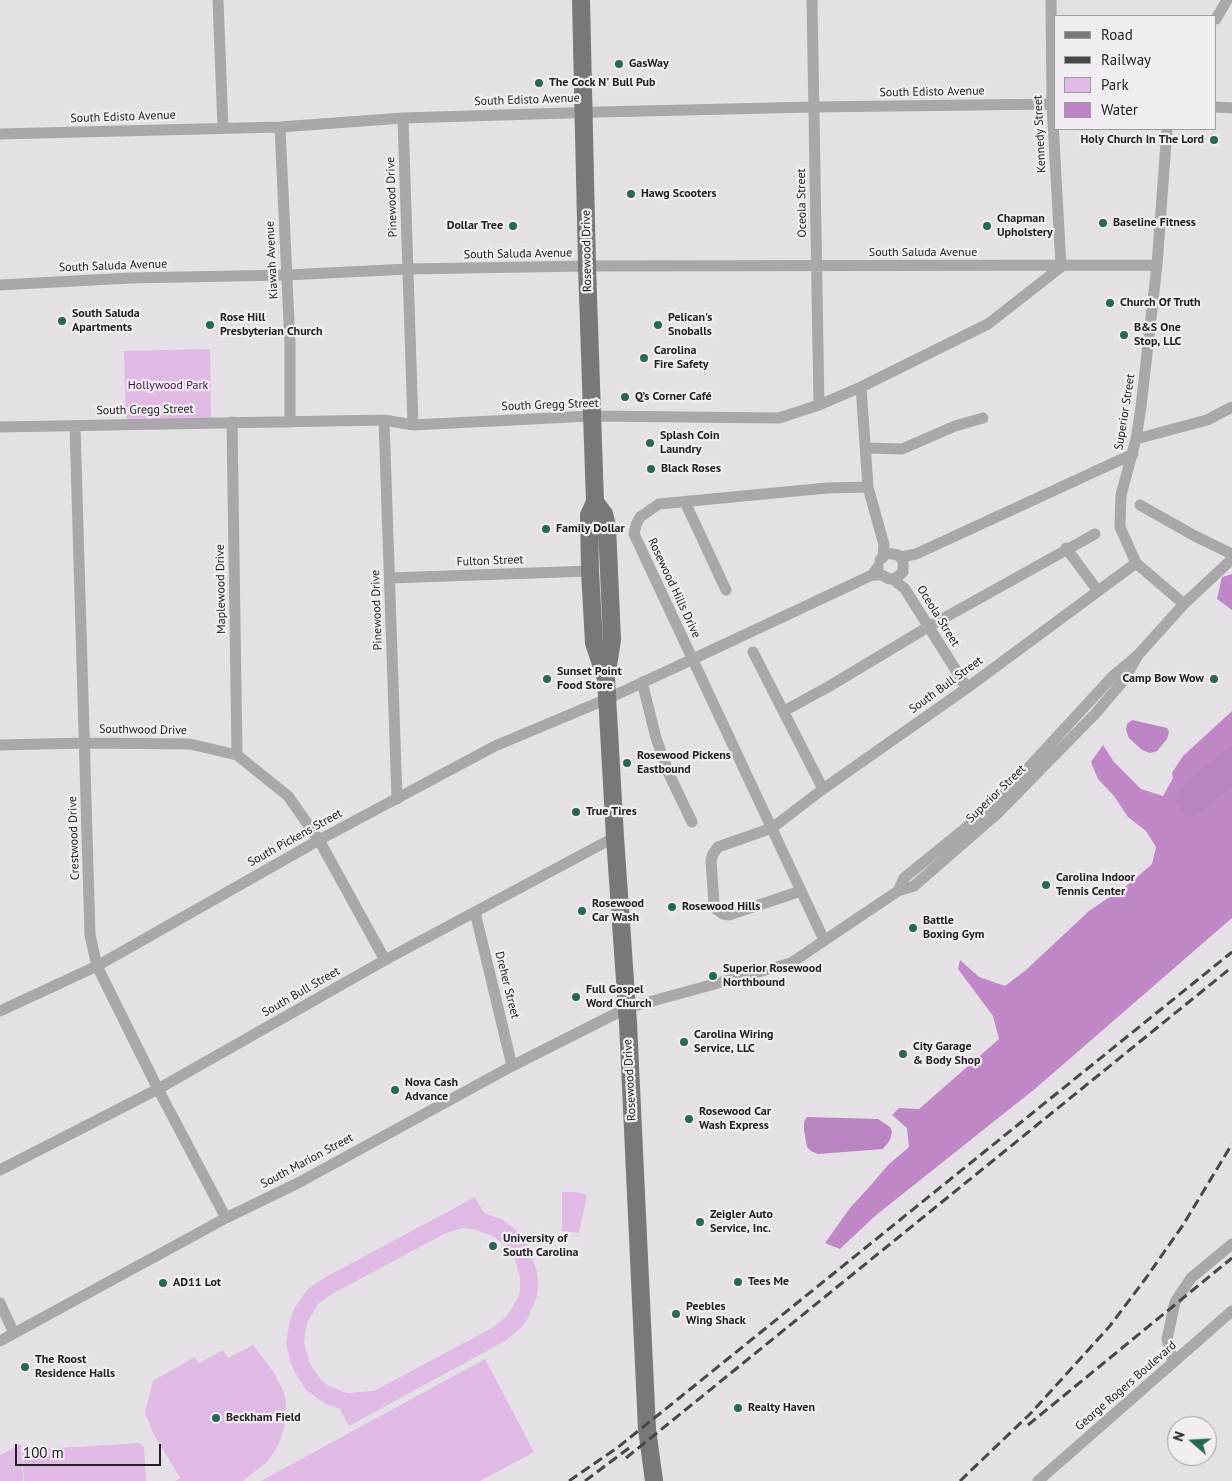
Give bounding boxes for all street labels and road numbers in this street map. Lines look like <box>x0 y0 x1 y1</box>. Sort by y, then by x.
street label: South Edisto Avenue <box>879 84 985 100</box>
street label: South Edisto Avenue <box>474 91 580 109</box>
street label: Kennedy Street <box>1031 95 1049 173</box>
street label: South Edisto Avenue <box>70 108 176 126</box>
street label: Pinewood Drive <box>383 156 401 238</box>
street label: Oceola Street <box>794 168 810 238</box>
street label: Rosewood Drive <box>579 210 595 292</box>
street label: Kiawah Avenue <box>263 220 281 300</box>
street label: South Saluda Avenue <box>464 246 572 262</box>
street label: South Saluda Avenue <box>869 246 977 260</box>
street label: South Saluda Avenue <box>59 257 167 275</box>
street label: Superior Street <box>1112 373 1138 451</box>
street label: South Gregg Street <box>501 396 599 414</box>
street label: South Gregg Street <box>96 402 194 418</box>
street label: Rosewood Hills Drive <box>645 536 703 640</box>
street label: Maplewood Drive <box>213 544 229 634</box>
street label: Fulton Street <box>456 553 524 569</box>
street label: Pinewood Drive <box>368 569 386 651</box>
street label: Oceola Street <box>914 583 962 649</box>
street label: South Bull Street <box>906 653 986 717</box>
street label: Southwood Drive <box>99 722 187 738</box>
street label: Superior Street <box>963 762 1029 826</box>
street label: Crestwood Drive <box>65 796 83 880</box>
street label: South Pickens Street <box>245 806 345 870</box>
street label: Dreher Street <box>492 950 522 1020</box>
street label: South Bull Street <box>260 964 342 1020</box>
street label: Rosewood Drive <box>621 1039 639 1121</box>
street label: South Marion Street <box>258 1131 356 1191</box>
street label: George Rogers Boulevard <box>1073 1338 1179 1434</box>

